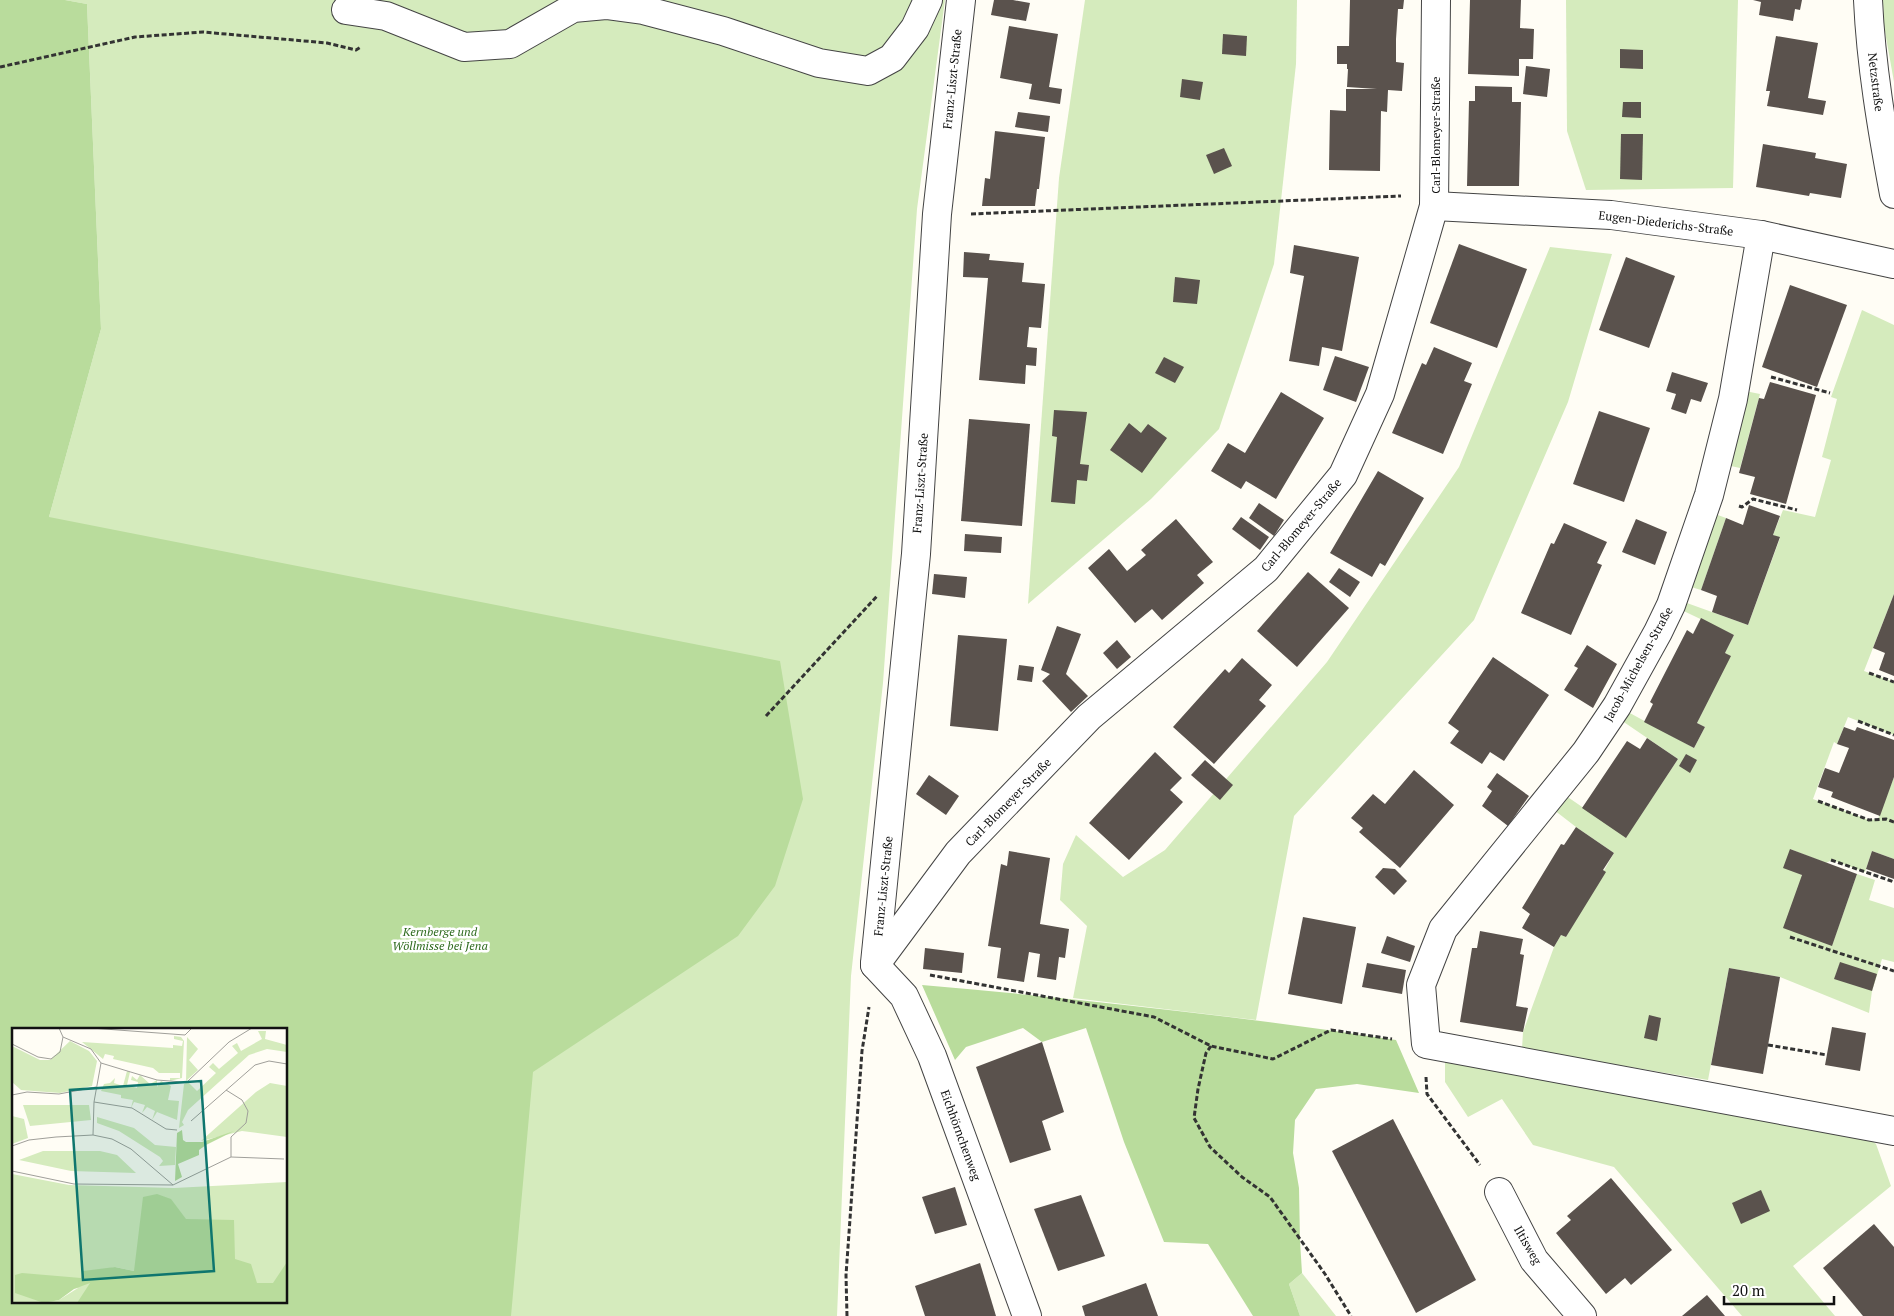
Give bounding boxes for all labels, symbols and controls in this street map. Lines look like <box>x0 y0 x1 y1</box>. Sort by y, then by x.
street label: Franz-Liszt-Straße <box>939 28 965 130</box>
street label: Netzstraße <box>1865 52 1887 112</box>
street label: Carl-Blomeyer-Straße <box>1428 76 1443 194</box>
street label: Eugen-Diederichs-Straße <box>1598 207 1734 239</box>
street label: Franz-Liszt-Straße <box>909 432 931 534</box>
street label: Carl-Blomeyer-Straße <box>1258 475 1344 575</box>
street label: Jacob-Michelsen-Straße <box>1600 604 1676 724</box>
street label: Carl-Blomeyer-Straße <box>962 755 1054 849</box>
street label: Franz-Liszt-Straße <box>870 835 896 937</box>
park label: Kernberge und Wöllmisse bei Jena <box>392 924 488 953</box>
inset map <box>12 1028 288 1304</box>
street label: Eichhörnchenweg <box>938 1088 985 1183</box>
street label: Iltisweg <box>1511 1223 1545 1268</box>
scale bar <box>1724 1274 1834 1306</box>
text: 20 m <box>1732 1280 1765 1300</box>

